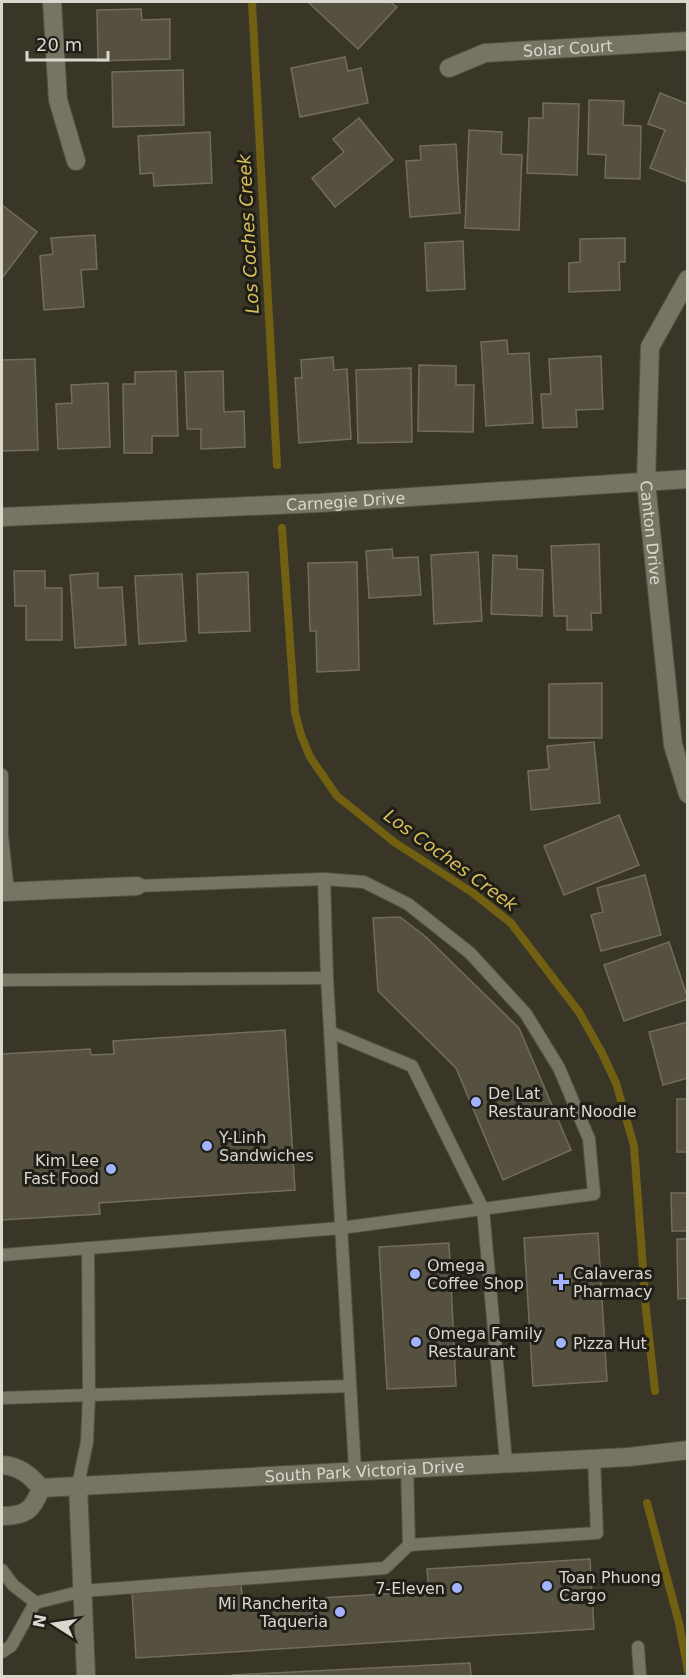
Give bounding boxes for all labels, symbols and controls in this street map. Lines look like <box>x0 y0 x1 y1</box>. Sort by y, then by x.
scale bar <box>27 24 108 62</box>
text: 20 m <box>36 34 82 55</box>
street label: Solar Court <box>522 36 613 60</box>
water label: Los Coches Creek <box>233 152 263 314</box>
street label: Canton Drive <box>636 480 666 586</box>
street label: Carnegie Drive <box>286 488 406 514</box>
water label: Los Coches Creek <box>380 805 523 916</box>
place label: De Lat Restaurant Noodle <box>488 1084 637 1121</box>
marker: De Lat Restaurant Noodle <box>469 1095 483 1109</box>
place label: Y-Linh Sandwiches <box>218 1128 314 1165</box>
marker: Y-Linh Sandwiches <box>200 1139 214 1153</box>
place label: Kim Lee Fast Food <box>23 1151 99 1188</box>
marker: Kim Lee Fast Food <box>104 1162 118 1176</box>
place label: Omega Coffee Shop <box>427 1256 524 1293</box>
place label: Calaveras Pharmacy <box>573 1264 653 1301</box>
marker: Omega Coffee Shop <box>408 1267 422 1281</box>
marker: Calaveras Pharmacy <box>554 1275 568 1289</box>
place label: Omega Family Restaurant <box>428 1324 543 1361</box>
place label: Pizza Hut <box>573 1334 647 1353</box>
marker: Omega Family Restaurant <box>409 1335 423 1349</box>
marker: Pizza Hut <box>554 1336 568 1350</box>
street label: South Park Victoria Drive <box>264 1456 465 1486</box>
place label: Toan Phuong Cargo <box>558 1568 661 1605</box>
place label: 7-Eleven <box>375 1579 445 1598</box>
marker: Toan Phuong Cargo <box>540 1579 554 1593</box>
marker: 7-Eleven <box>450 1581 464 1595</box>
north arrow <box>24 1594 84 1654</box>
place label: Mi Rancherita Taqueria <box>218 1594 328 1631</box>
marker: Mi Rancherita Taqueria <box>333 1605 347 1619</box>
text: N <box>29 1612 51 1630</box>

